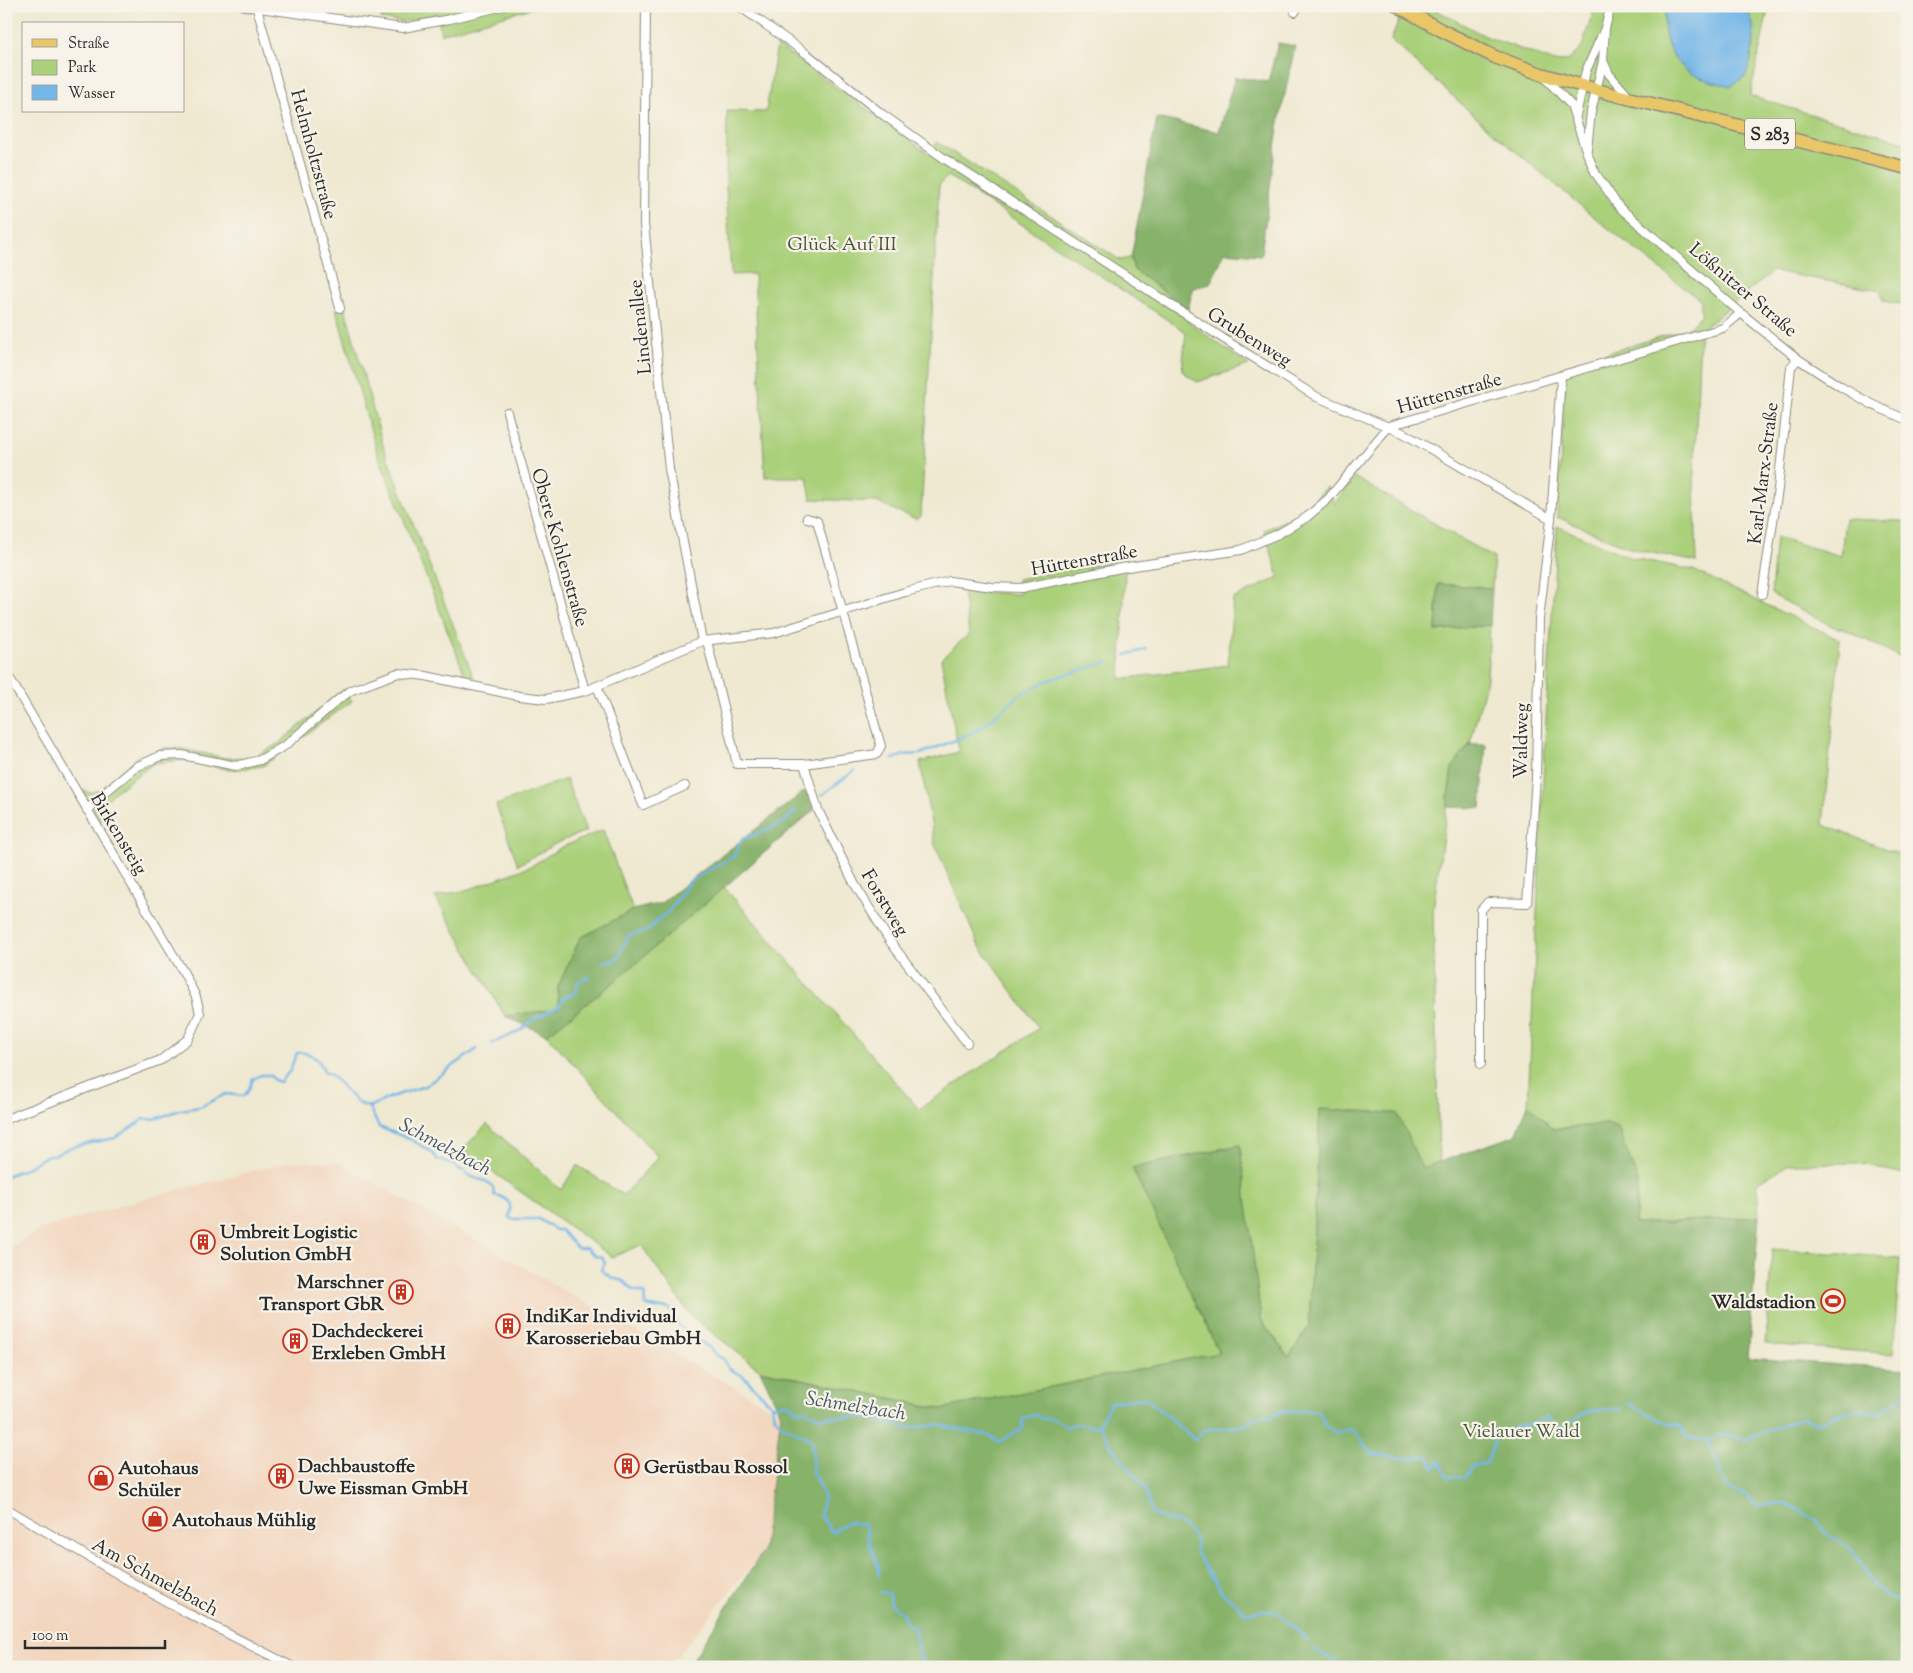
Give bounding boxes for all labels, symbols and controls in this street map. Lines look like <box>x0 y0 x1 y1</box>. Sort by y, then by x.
legend <box>22 22 185 112</box>
text: Straße <box>68 34 110 55</box>
text: Park <box>68 58 97 79</box>
text: Wasser <box>68 84 115 105</box>
street label: Helmholtzstraße <box>282 87 343 223</box>
road number: S 283 <box>1745 118 1795 150</box>
park label: Glück Auf III <box>787 232 897 259</box>
street label: Lößnitzer Straße <box>1682 237 1803 345</box>
street label: Lindenallee <box>623 278 660 376</box>
street label: Grubenweg <box>1201 301 1296 375</box>
street label: Hüttenstraße <box>1394 367 1505 422</box>
street label: Karl-Marx-Straße <box>1742 401 1787 546</box>
street label: Obere Kohlenstraße <box>523 465 594 630</box>
street label: Hüttenstraße <box>1029 539 1140 584</box>
street label: Waldweg <box>1508 703 1537 779</box>
street label: Birkensteig <box>83 788 153 881</box>
street label: Forstweg <box>853 865 914 942</box>
water label: Schmelzbach <box>393 1112 497 1185</box>
place label: Umbreit Logistic Solution GmbH <box>220 1220 358 1269</box>
building icon: Umbreit Logistic Solution GmbH <box>190 1229 216 1255</box>
place label: Marschner Transport GbR <box>259 1270 385 1319</box>
building icon: Marschner Transport GbR <box>388 1279 414 1305</box>
sports icon: Waldstadion <box>1820 1288 1846 1314</box>
place label: Waldstadion <box>1711 1290 1817 1317</box>
place label: IndiKar Individual Karosseriebau GmbH <box>526 1304 702 1353</box>
building icon: IndiKar Individual Karosseriebau GmbH <box>495 1313 521 1339</box>
place label: Dachdeckerei Erxleben GmbH <box>312 1319 447 1368</box>
building icon: Dachdeckerei Erxleben GmbH <box>282 1328 308 1354</box>
water label: Schmelzbach <box>803 1385 908 1430</box>
park label: Vielauer Wald <box>1462 1419 1580 1446</box>
building icon: Gerüstbau Rossol <box>614 1453 640 1479</box>
place label: Dachbaustoffe Uwe Eissman GmbH <box>298 1454 469 1503</box>
place label: Gerüstbau Rossol <box>644 1455 789 1482</box>
place label: Autohaus Schüler <box>118 1456 199 1505</box>
building icon: Dachbaustoffe Uwe Eissman GmbH <box>268 1463 294 1489</box>
shop icon: Autohaus Schüler <box>88 1465 114 1491</box>
shop icon: Autohaus Mühlig <box>142 1506 168 1532</box>
place label: Autohaus Mühlig <box>172 1508 317 1535</box>
street label: Am Schmelzbach <box>86 1532 223 1624</box>
scale bar <box>25 1618 165 1650</box>
text: 100 m <box>32 1626 69 1647</box>

